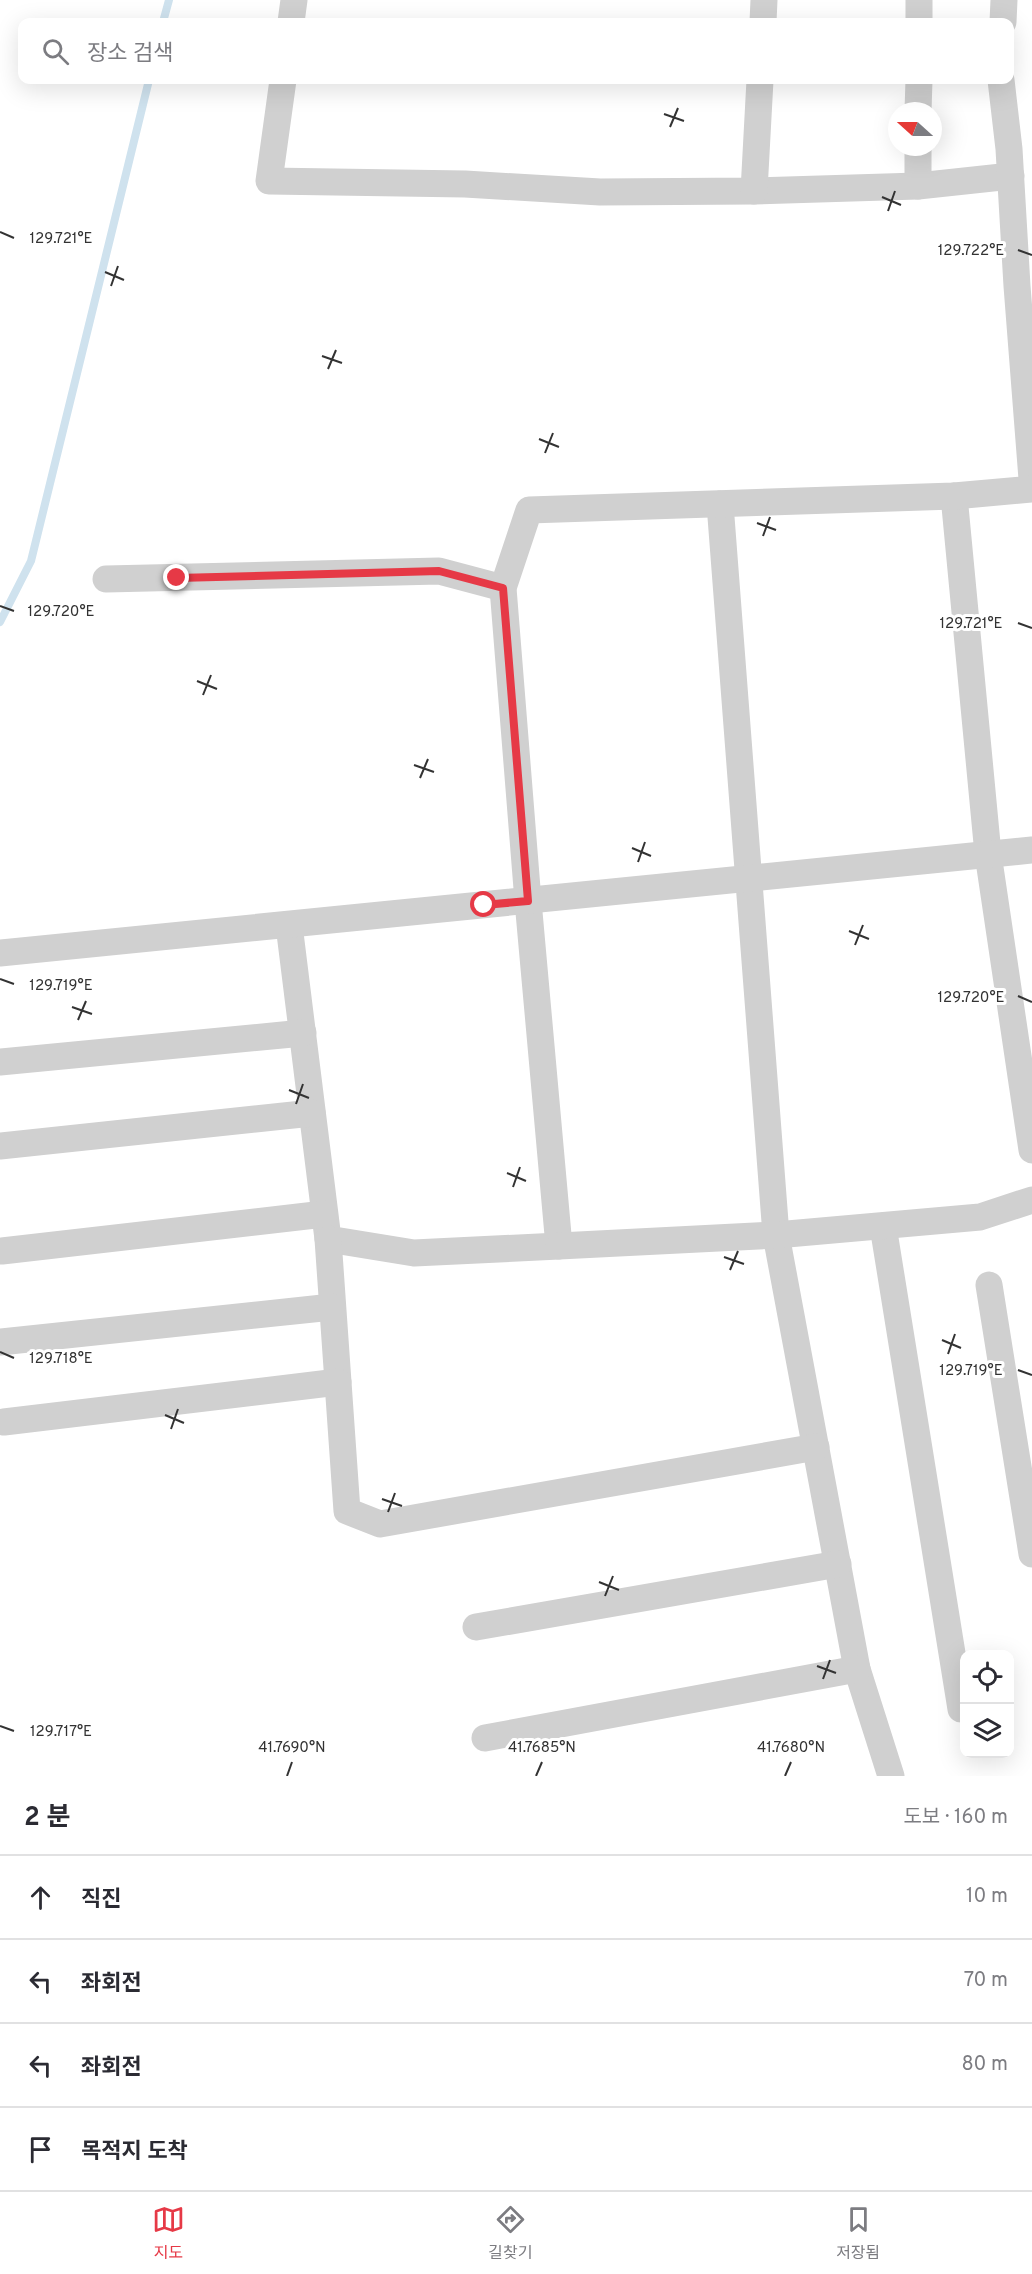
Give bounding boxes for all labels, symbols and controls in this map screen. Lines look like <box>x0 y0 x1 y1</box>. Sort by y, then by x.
search box <box>18 18 1014 84</box>
icon: search <box>39 35 72 68</box>
text: 장소 검색 <box>87 41 173 68</box>
north arrow <box>888 102 942 156</box>
text: 129.721°E <box>29 230 93 249</box>
text: 129.722°E <box>938 242 1004 261</box>
route end <box>163 564 189 590</box>
text: 129.720°E <box>27 603 95 622</box>
text: 129.721°E <box>939 615 1003 634</box>
route start <box>470 891 496 917</box>
text: 129.719°E <box>29 977 93 996</box>
text: 129.720°E <box>937 989 1005 1008</box>
text: 129.718°E <box>29 1350 93 1369</box>
text: 129.719°E <box>939 1362 1003 1381</box>
map controls <box>960 1650 1014 1758</box>
button: locate <box>960 1650 1014 1704</box>
button: layers <box>960 1704 1014 1758</box>
text: 129.717°E <box>30 1723 92 1742</box>
text: 41.7690°N <box>258 1739 326 1758</box>
text: 41.7685°N <box>508 1739 576 1758</box>
text: 41.7680°N <box>757 1739 825 1758</box>
text: 2 분 <box>24 1802 70 1835</box>
text: 도보 · 160 m <box>903 1805 1008 1831</box>
icon: ahead <box>24 1881 57 1914</box>
text: 10 m <box>966 1884 1008 1910</box>
text: 직진 <box>81 1887 121 1914</box>
icon: left <box>24 1965 57 1998</box>
text: 70 m <box>964 1968 1008 1994</box>
text: 좌회전 <box>81 1971 142 1998</box>
icon: left <box>24 2049 57 2082</box>
text: 80 m <box>962 2052 1008 2078</box>
text: 좌회전 <box>81 2055 142 2082</box>
icon: arrive <box>24 2133 57 2166</box>
text: 목적지 도착 <box>81 2139 188 2166</box>
tab: 지도 <box>152 2203 185 2264</box>
tab: 길찾기 <box>488 2203 532 2264</box>
tab: 저장됨 <box>836 2203 880 2264</box>

